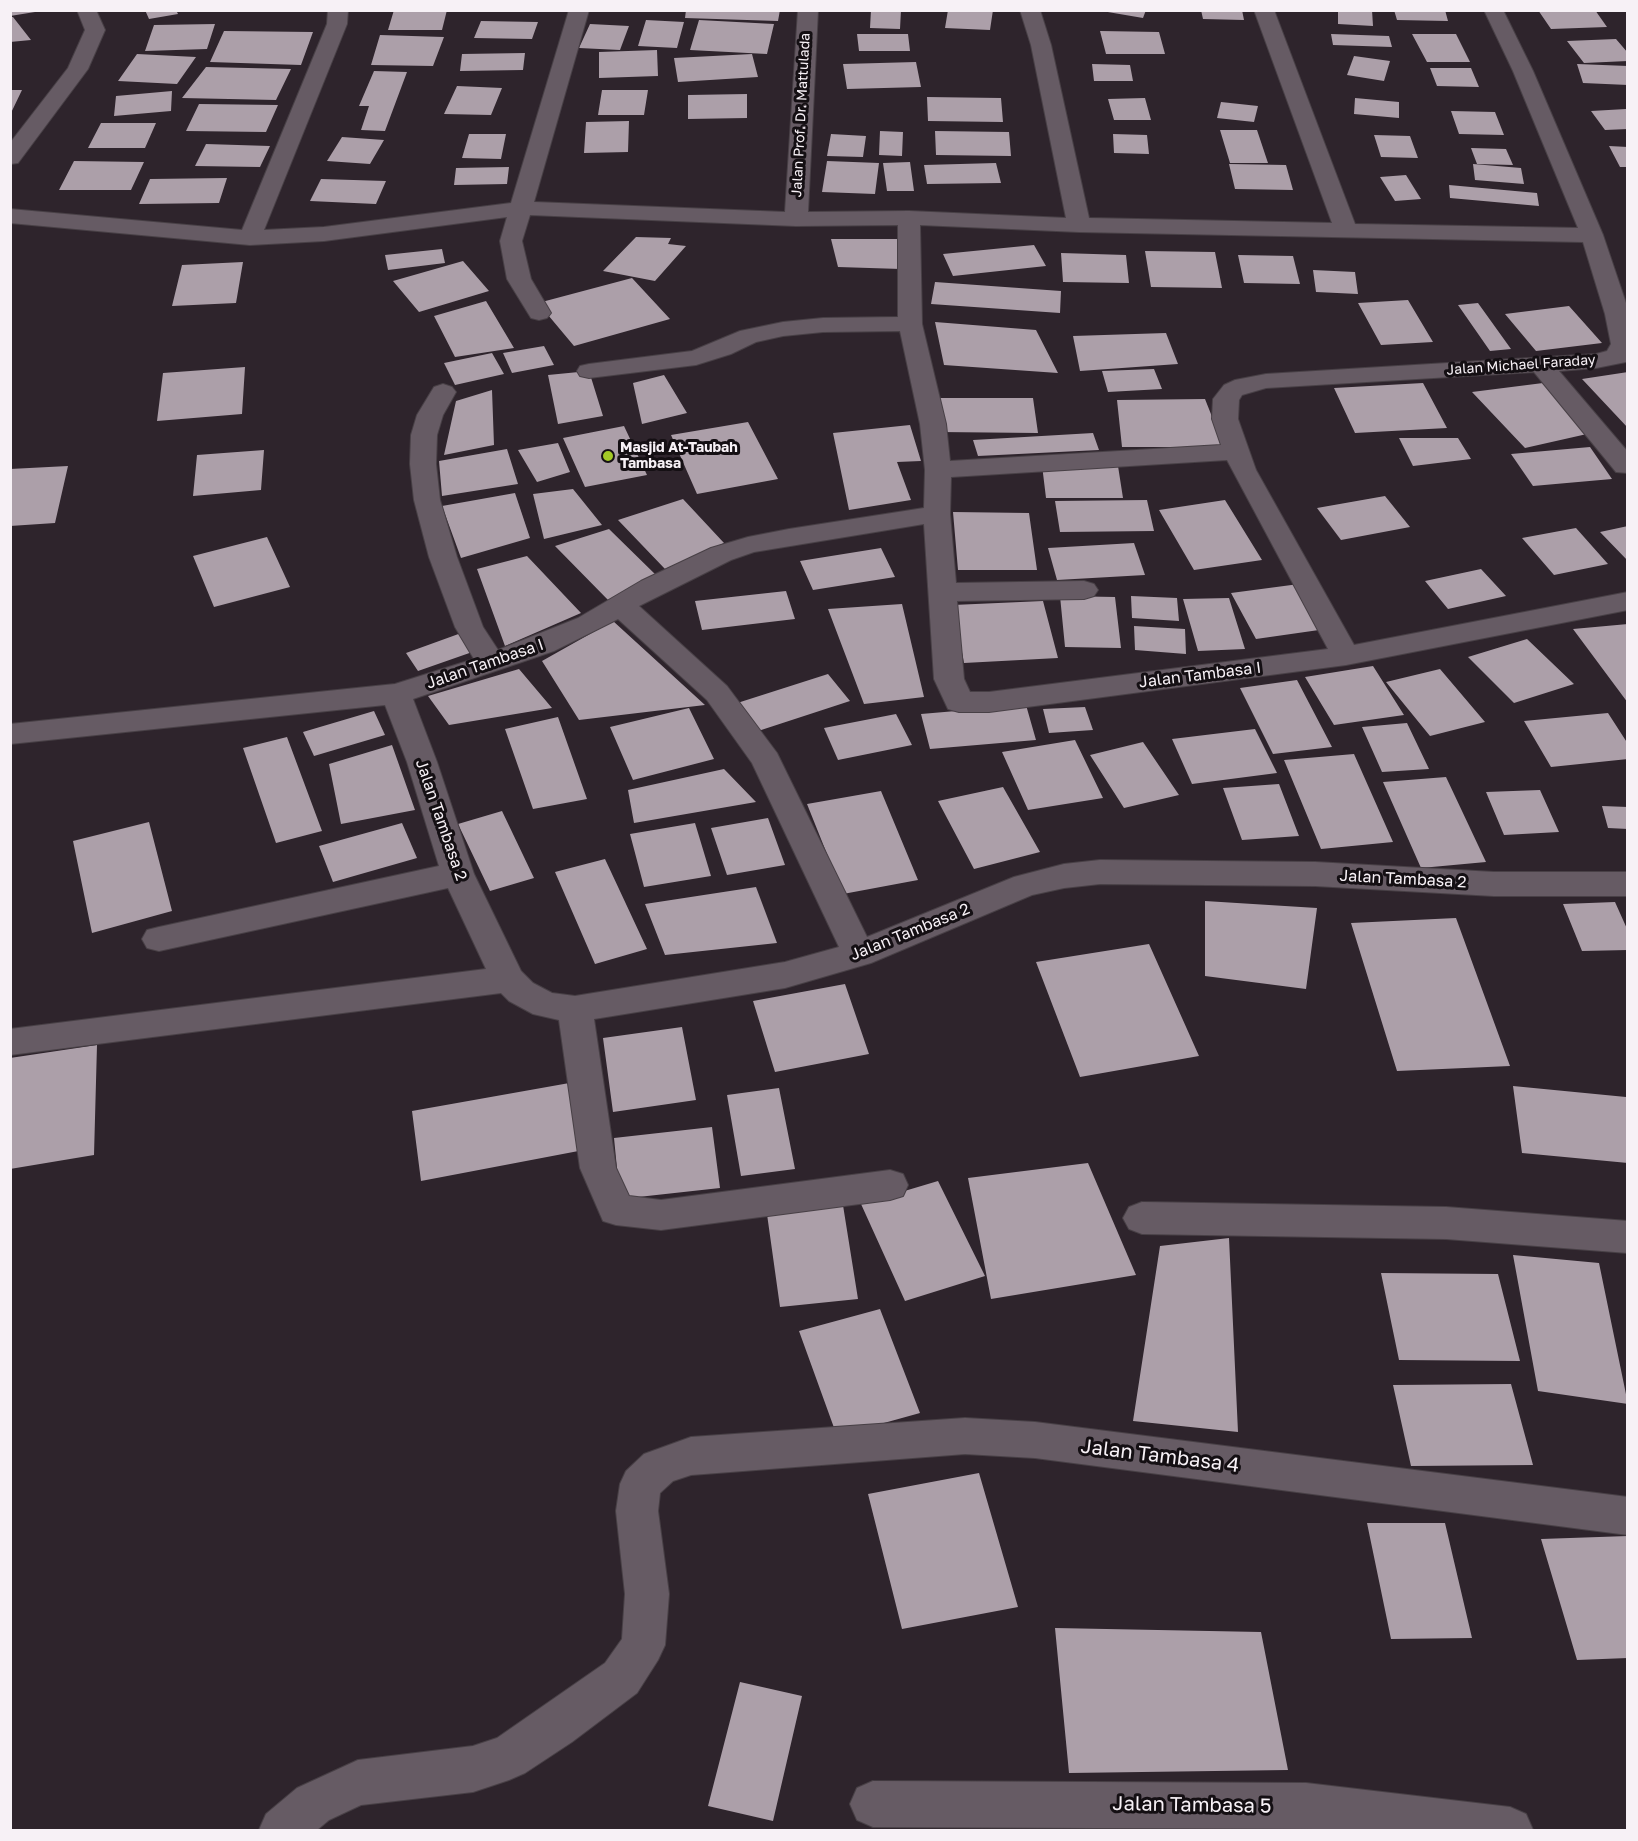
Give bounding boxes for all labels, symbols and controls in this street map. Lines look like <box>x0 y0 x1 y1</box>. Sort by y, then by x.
street label: Jalan Prof. Dr. Mattulada <box>788 32 814 198</box>
street label: Jalan Michael Faraday <box>1446 351 1596 379</box>
place label: Masjid At-Taubah Tambasa <box>620 440 738 472</box>
marker: Masjid At-Taubah Tambasa <box>601 449 615 463</box>
street label: Jalan Tambasa I <box>424 635 546 693</box>
street label: Jalan Tambasa I <box>1138 658 1262 692</box>
street label: Jalan Tambasa 2 <box>411 757 471 883</box>
street label: Jalan Tambasa 2 <box>1339 866 1467 892</box>
street label: Jalan Tambasa 2 <box>847 899 973 965</box>
street label: Jalan Tambasa 4 <box>1079 1434 1241 1478</box>
street label: Jalan Tambasa 5 <box>1112 1792 1272 1818</box>

